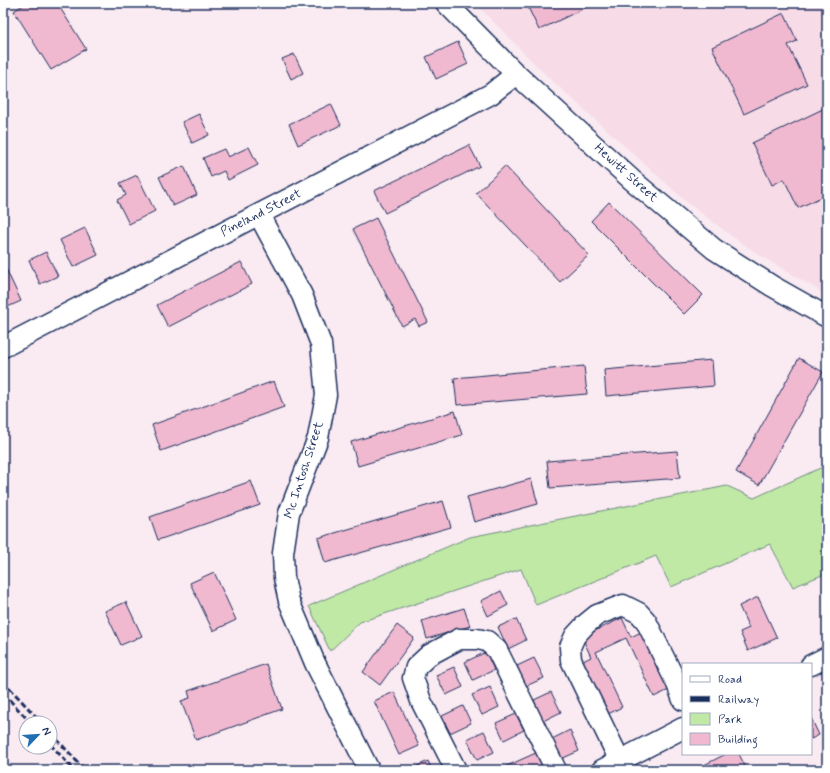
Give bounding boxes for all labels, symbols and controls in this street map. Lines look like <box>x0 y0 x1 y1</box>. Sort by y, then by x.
street label: Hewitt Street <box>591 140 662 206</box>
street label: Pineland Street <box>218 185 304 241</box>
street label: Mc Intosh Street <box>280 419 328 521</box>
legend <box>682 663 812 755</box>
text: Road <box>718 672 742 688</box>
text: Railway <box>718 692 760 708</box>
text: Park <box>718 712 742 728</box>
north arrow <box>18 715 58 755</box>
text: N <box>38 725 54 737</box>
text: Building <box>718 732 758 749</box>

